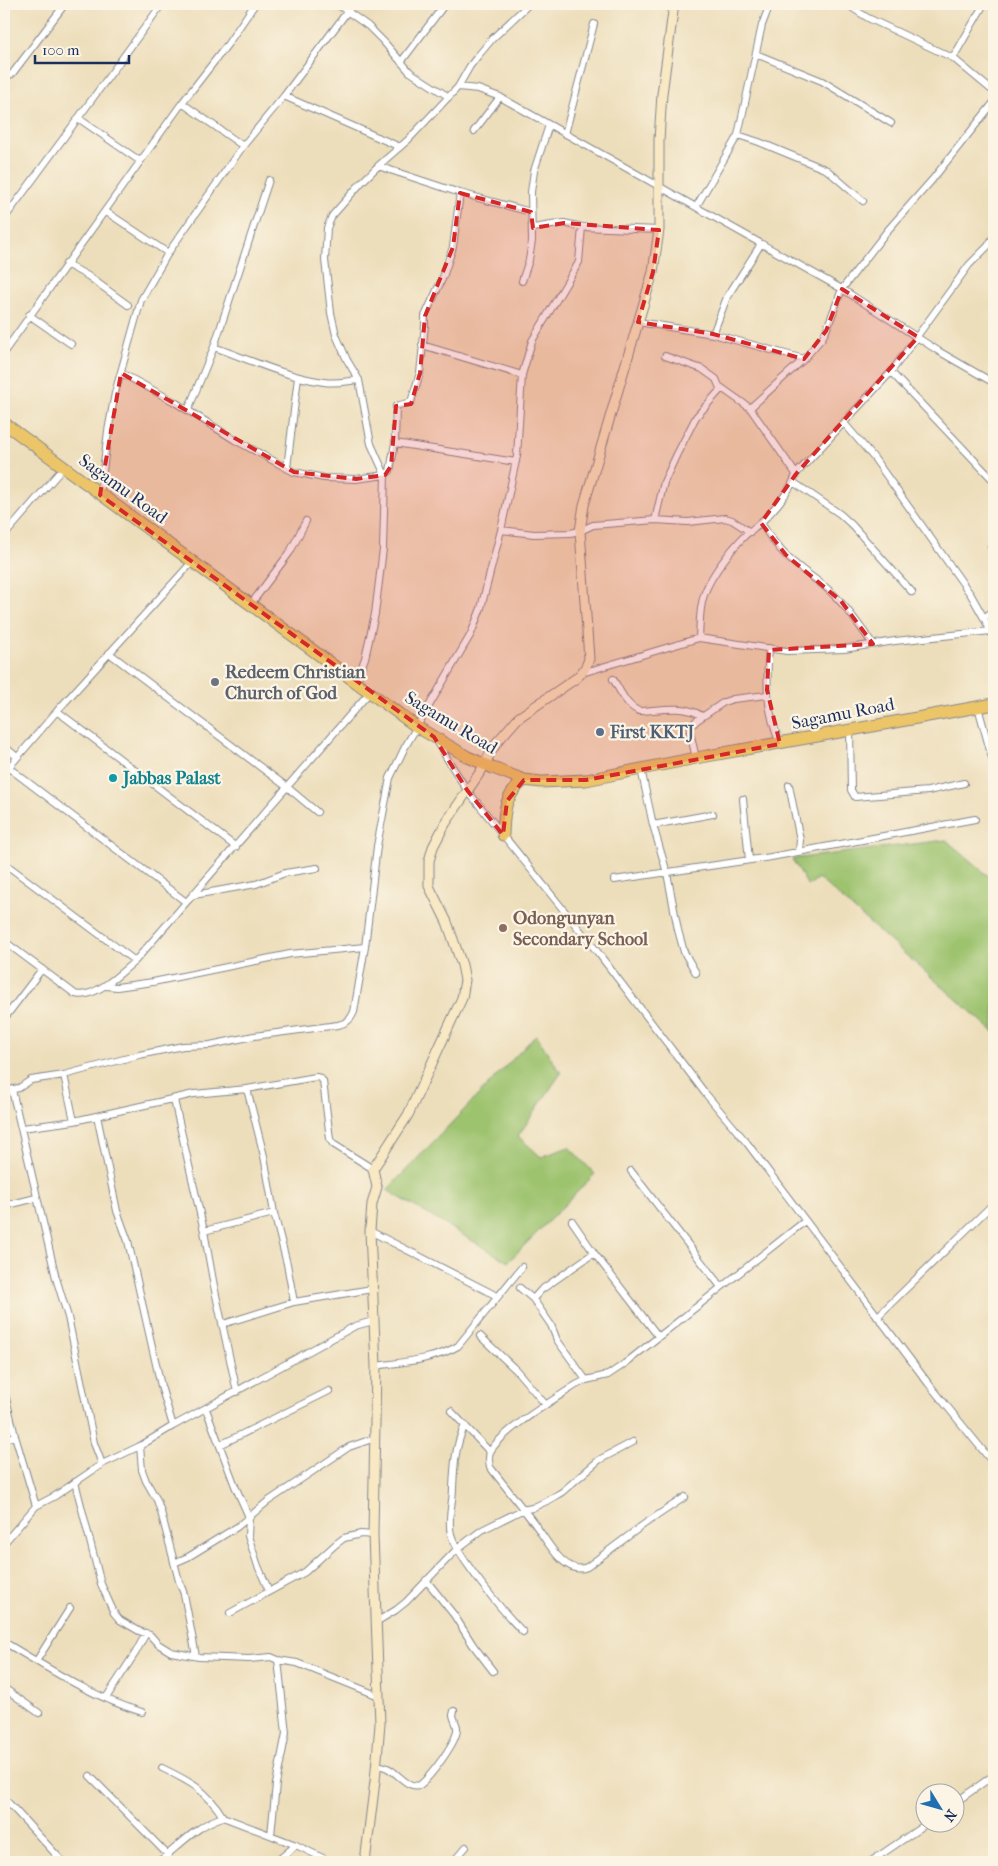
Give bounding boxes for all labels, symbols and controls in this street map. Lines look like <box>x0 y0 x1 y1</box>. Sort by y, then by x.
scale bar <box>35 32 129 64</box>
text: 100 m <box>42 41 80 59</box>
street label: Sagamu Road <box>75 450 172 528</box>
place label: Redeem Christian Church of God <box>225 662 366 704</box>
marker: Redeem Christian Church of God <box>209 676 221 688</box>
street label: Sagamu Road <box>401 687 501 759</box>
street label: Sagamu Road <box>790 694 896 734</box>
place label: First KKTJ <box>609 722 694 743</box>
marker: First KKTJ <box>594 726 606 738</box>
place label: Jabbas Palast <box>121 768 221 789</box>
marker: Jabbas Palast <box>107 772 119 784</box>
place label: Odongunyan Secondary School <box>513 908 649 950</box>
marker: Odongunyan Secondary School <box>497 922 509 934</box>
north arrow <box>916 1784 966 1834</box>
text: N <box>940 1806 960 1825</box>

